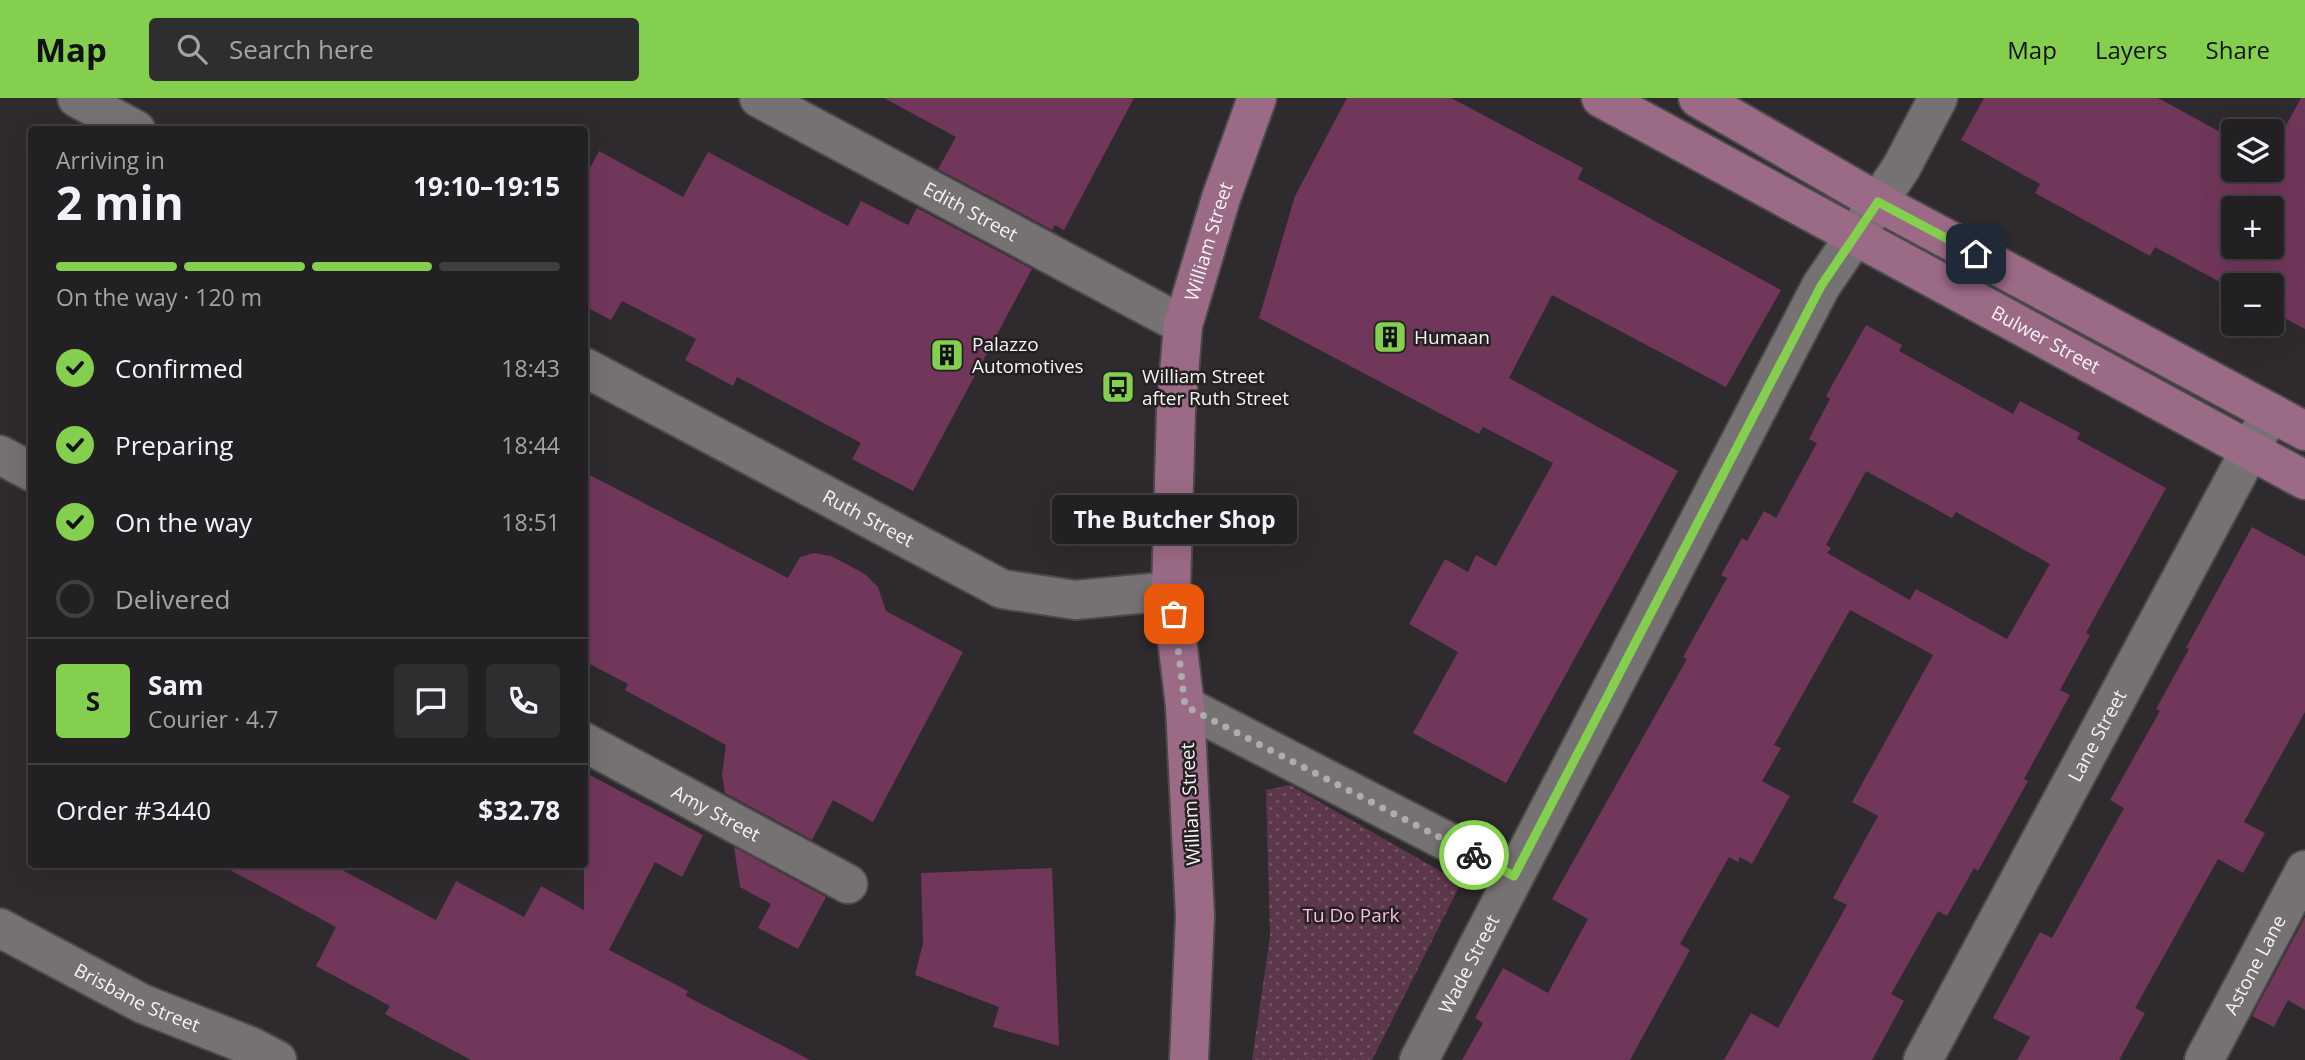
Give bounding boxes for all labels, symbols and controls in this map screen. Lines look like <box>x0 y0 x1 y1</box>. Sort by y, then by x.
search box <box>149 18 639 81</box>
text: Map <box>35 27 107 72</box>
icon: search <box>173 30 211 68</box>
text: Search here <box>229 31 374 67</box>
text: Map <box>2007 33 2057 66</box>
text: Layers <box>2095 33 2168 66</box>
text: Share <box>2206 33 2270 66</box>
map controls <box>2221 119 2284 336</box>
button: layers <box>2221 119 2284 182</box>
text: Arriving in <box>56 144 165 176</box>
text: 19:10–19:15 <box>413 168 560 204</box>
text: 2 min <box>56 171 184 233</box>
street label: Edith Street <box>919 175 1023 247</box>
street label: William Street <box>1178 178 1239 304</box>
button: + <box>2221 196 2284 259</box>
pin <box>1946 224 2006 284</box>
icon: home <box>1957 235 1995 273</box>
button: − <box>2221 273 2284 336</box>
text: On the way · 120 m <box>56 281 262 313</box>
street label: Bulwer Street <box>1987 299 2105 379</box>
building icon: Humaan <box>1371 318 1409 356</box>
place label: Humaan <box>1414 324 1490 350</box>
place label: Palazzo Automotives <box>972 331 1084 379</box>
building icon: Palazzo Automotives <box>928 336 966 374</box>
icon: check <box>56 349 94 387</box>
text: Confirmed <box>115 350 243 386</box>
text: 18:43 <box>501 352 560 384</box>
place label: William Street after Ruth Street <box>1142 363 1289 411</box>
bus stop icon: William Street after Ruth Street <box>1099 368 1137 406</box>
icon: check <box>56 426 94 464</box>
text: Preparing <box>115 427 233 463</box>
text: 18:44 <box>501 429 560 461</box>
street label: Ruth Street <box>818 483 919 553</box>
callout: The Butcher Shop <box>1052 495 1296 544</box>
icon: check <box>56 503 94 541</box>
text: The Butcher Shop <box>1073 503 1276 535</box>
text: On the way <box>115 504 252 540</box>
text: 18:51 <box>501 506 560 538</box>
text: Delivered <box>115 581 230 617</box>
pin <box>1144 584 1204 644</box>
icon: bag <box>1155 595 1193 633</box>
button: chat <box>394 664 468 738</box>
button: phone <box>486 664 560 738</box>
text: Sam <box>148 667 204 703</box>
text: S <box>86 683 100 719</box>
street label: Lane Street <box>2062 685 2132 786</box>
text: Courier · 4.7 <box>148 703 278 735</box>
street label: William Street <box>1174 742 1206 866</box>
street label: Amy Street <box>667 779 765 848</box>
text: Order #3440 <box>56 792 211 828</box>
text: $32.78 <box>478 792 560 828</box>
courier <box>1439 820 1509 890</box>
icon: bike <box>1455 836 1493 874</box>
park label: Tu Do Park <box>1303 902 1399 928</box>
street label: Wade Street <box>1432 910 1505 1018</box>
street label: Astone Lane <box>2218 910 2292 1019</box>
street label: Brisbane Street <box>70 957 204 1038</box>

